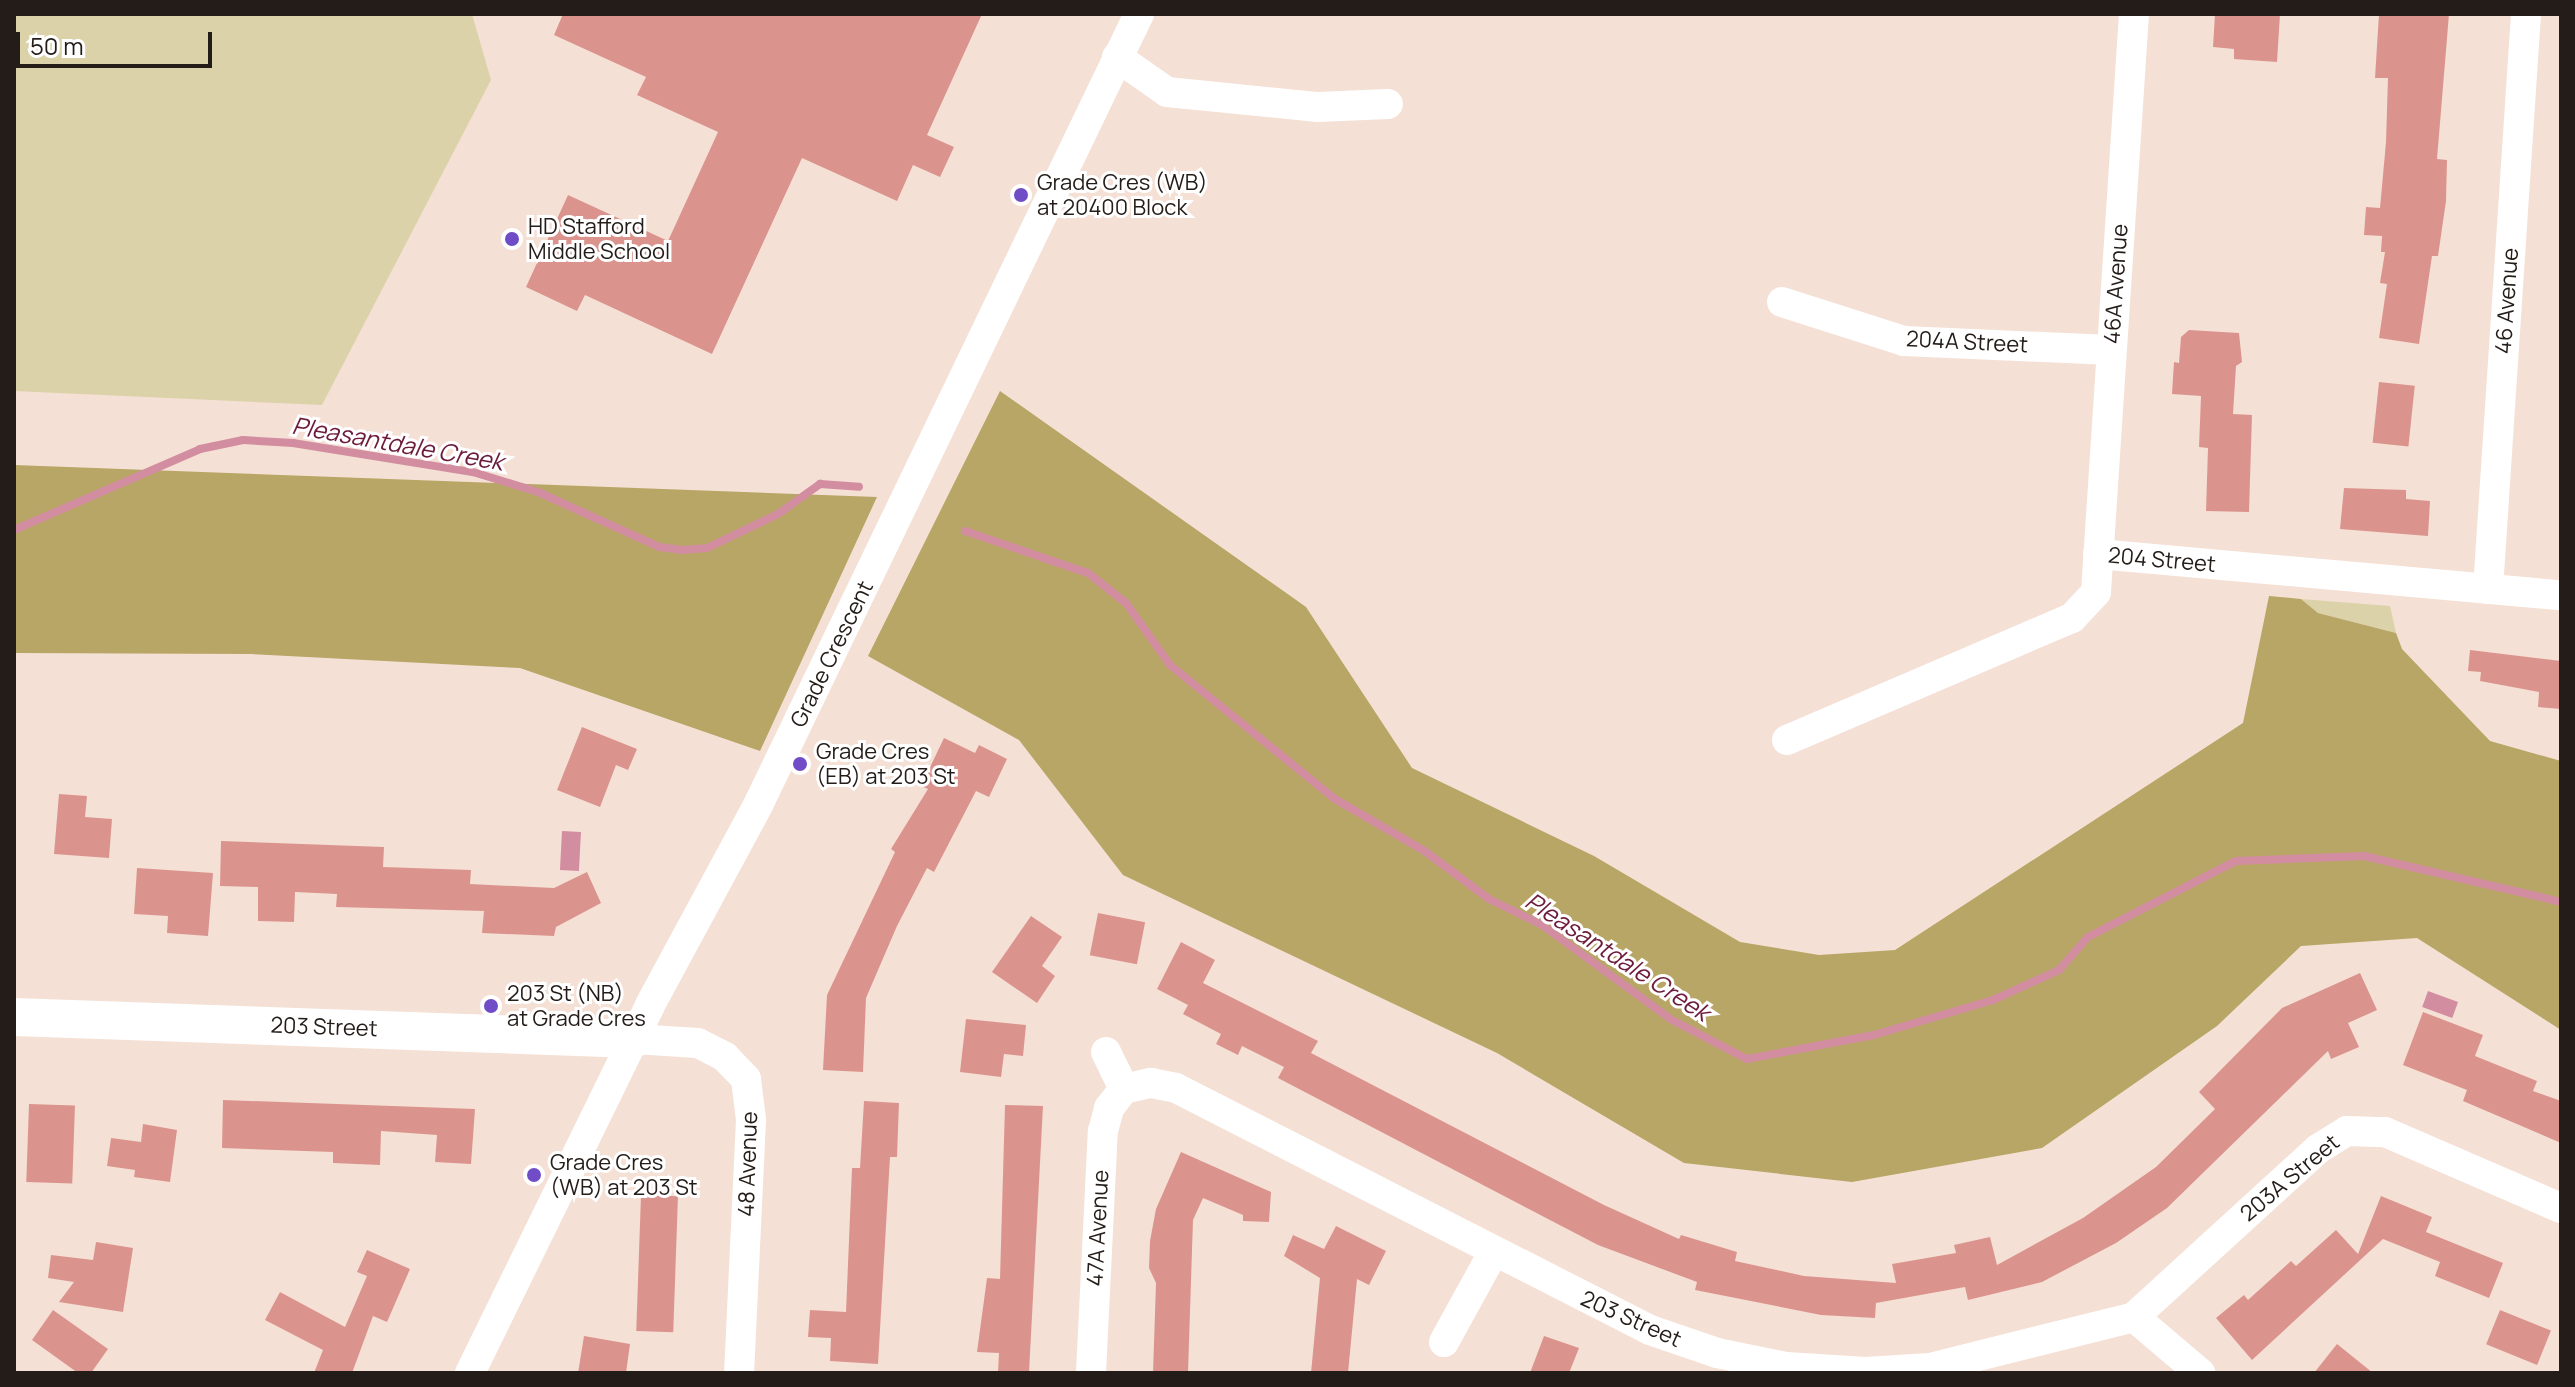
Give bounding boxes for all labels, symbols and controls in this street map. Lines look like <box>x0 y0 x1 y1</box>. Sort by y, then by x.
scale bar <box>20 16 216 66</box>
text: 50 m <box>30 29 84 62</box>
place label: Grade Cres (WB) at 20400 Block <box>1037 169 1208 220</box>
marker: Grade Cres (WB) at 20400 Block <box>1012 186 1030 204</box>
place label: HD Stafford Middle School <box>528 213 670 264</box>
street label: 46A Avenue <box>2099 223 2133 345</box>
marker: HD Stafford Middle School <box>503 230 521 248</box>
street label: 46 Avenue <box>2490 247 2524 355</box>
street label: 204A Street <box>1905 326 2029 358</box>
water label: Pleasantdale Creek <box>290 410 506 476</box>
street label: 204 Street <box>2107 542 2217 578</box>
street label: Grade Crescent <box>785 576 879 732</box>
place label: Grade Cres (EB) at 203 St <box>816 738 956 790</box>
marker: Grade Cres (EB) at 203 St <box>791 755 809 773</box>
water label: Pleasantdale Creek <box>1520 886 1716 1026</box>
place label: 203 St (NB) at Grade Cres <box>507 980 646 1032</box>
marker: 203 St (NB) at Grade Cres <box>482 997 500 1015</box>
street label: 203 Street <box>270 1012 378 1042</box>
street label: 48 Avenue <box>733 1111 763 1217</box>
street label: 203A Street <box>2235 1129 2345 1227</box>
place label: Grade Cres (WB) at 203 St <box>550 1149 698 1200</box>
marker: Grade Cres (WB) at 203 St <box>525 1166 543 1184</box>
street label: 47A Avenue <box>1082 1169 1114 1287</box>
street label: 203 Street <box>1577 1285 1685 1353</box>

